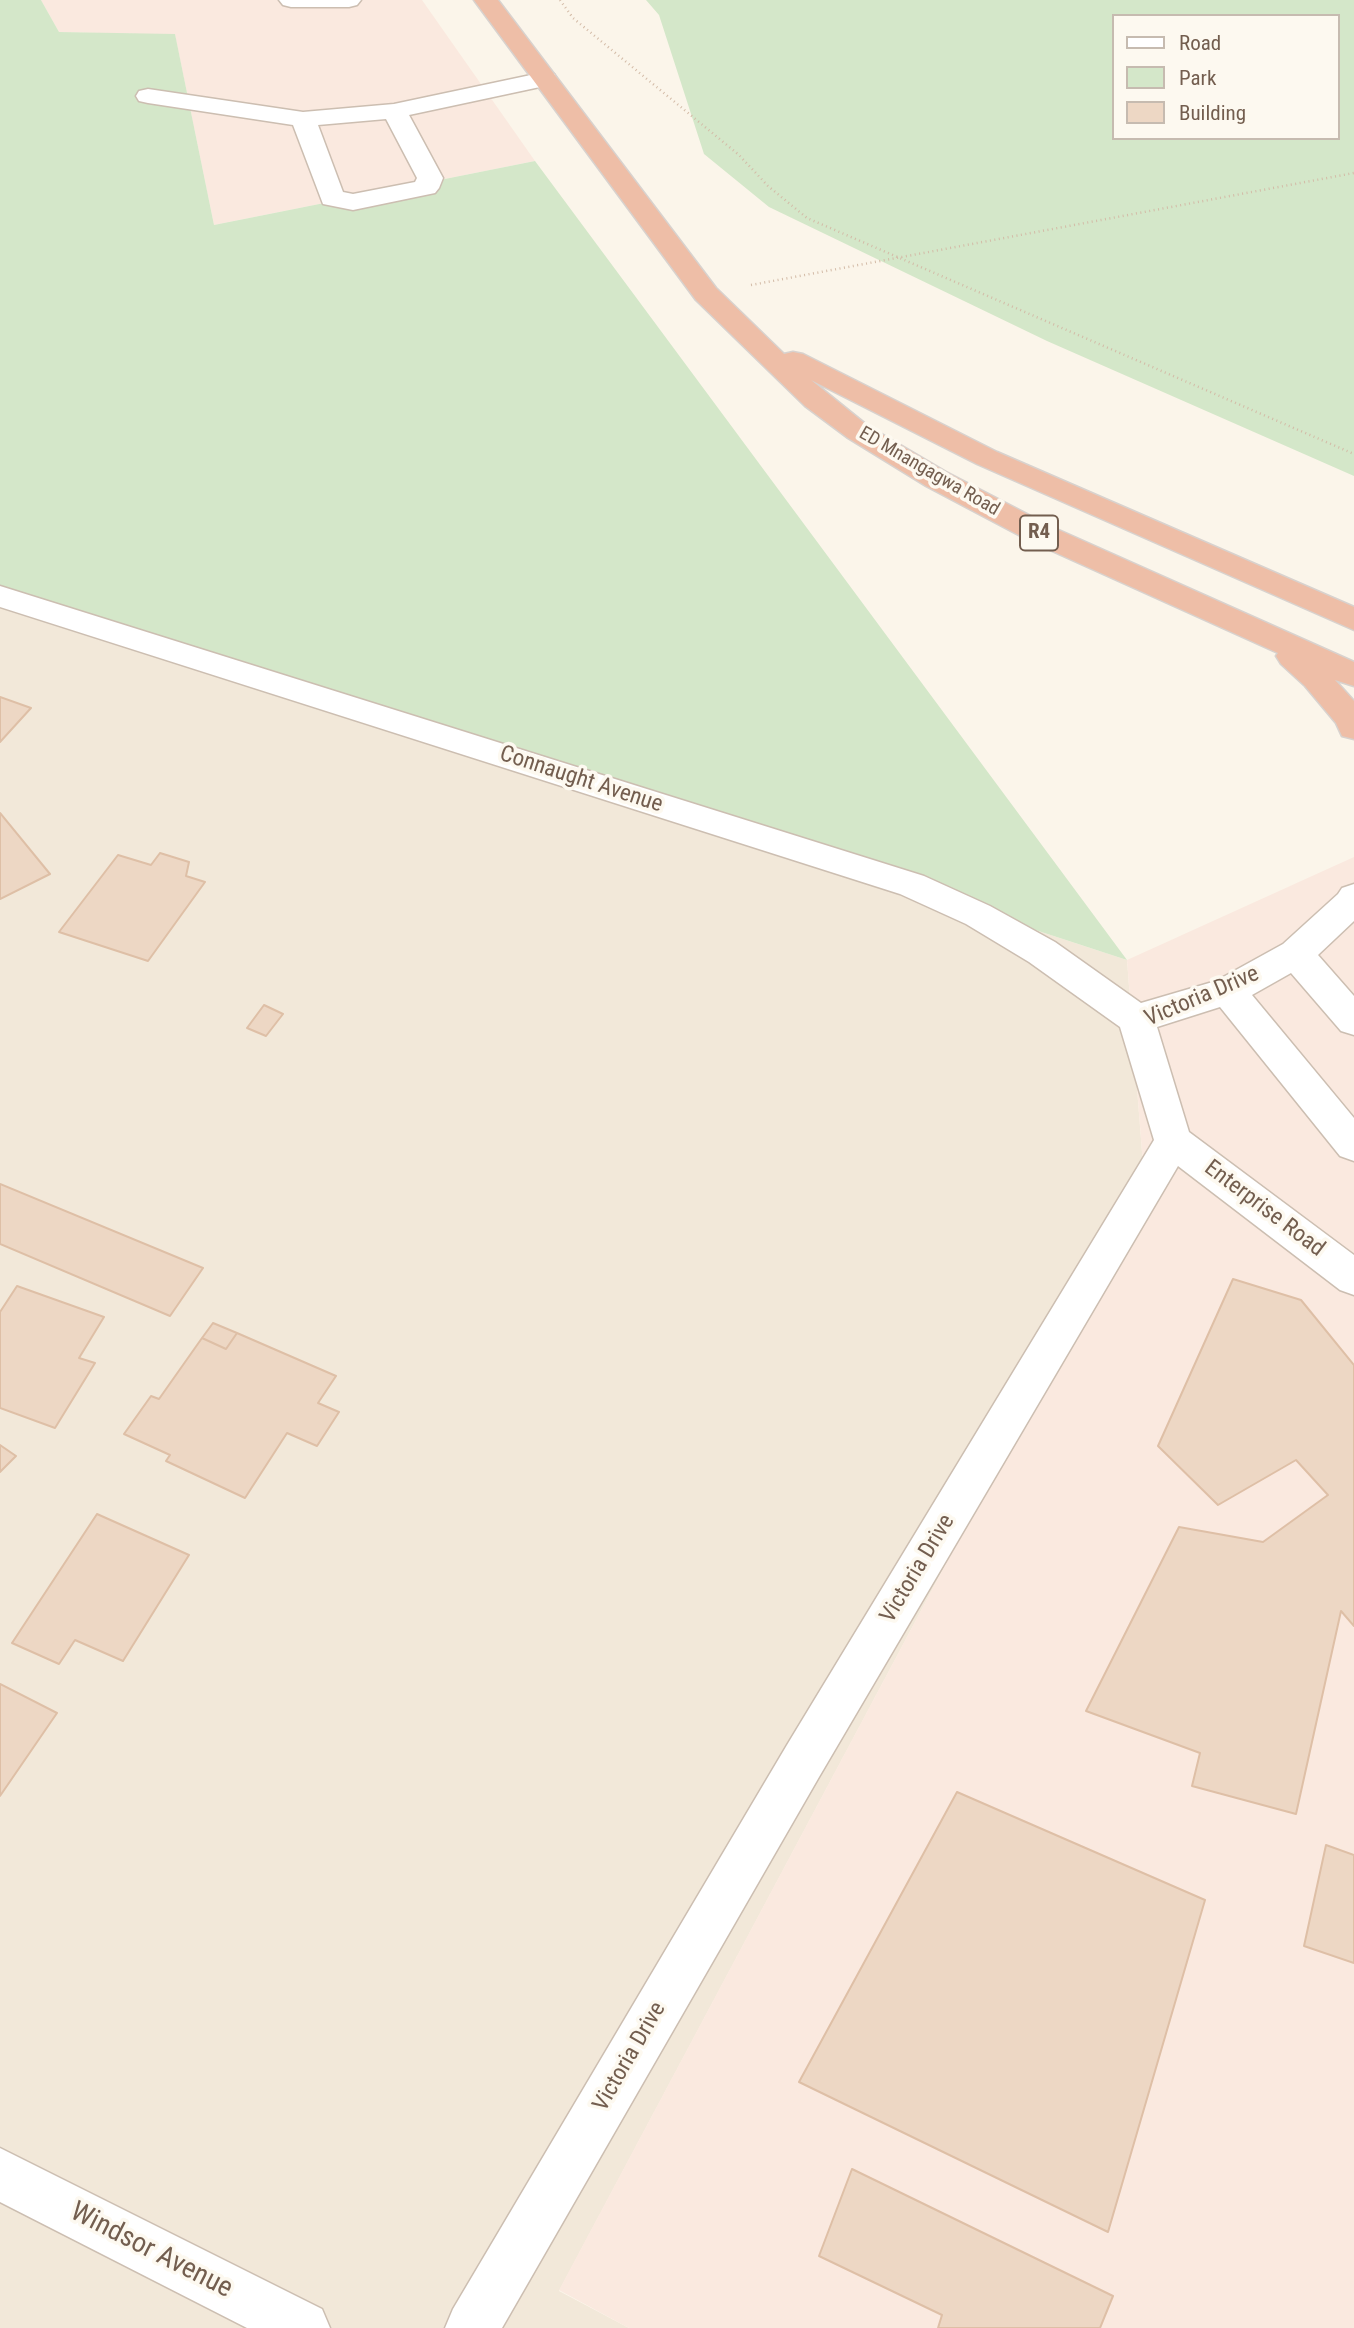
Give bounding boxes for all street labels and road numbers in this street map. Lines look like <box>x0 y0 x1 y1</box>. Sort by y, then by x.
street label: ED Mnangagwa Road <box>855 423 1003 521</box>
road number: R4 <box>1020 516 1058 550</box>
street label: Connaught Avenue <box>496 741 666 819</box>
street label: Victoria Drive <box>1141 961 1263 1033</box>
street label: Enterprise Road <box>1198 1155 1330 1263</box>
street label: Victoria Drive <box>875 1510 961 1628</box>
street label: Victoria Drive <box>588 1998 672 2116</box>
street label: Windsor Avenue <box>64 2196 238 2306</box>

